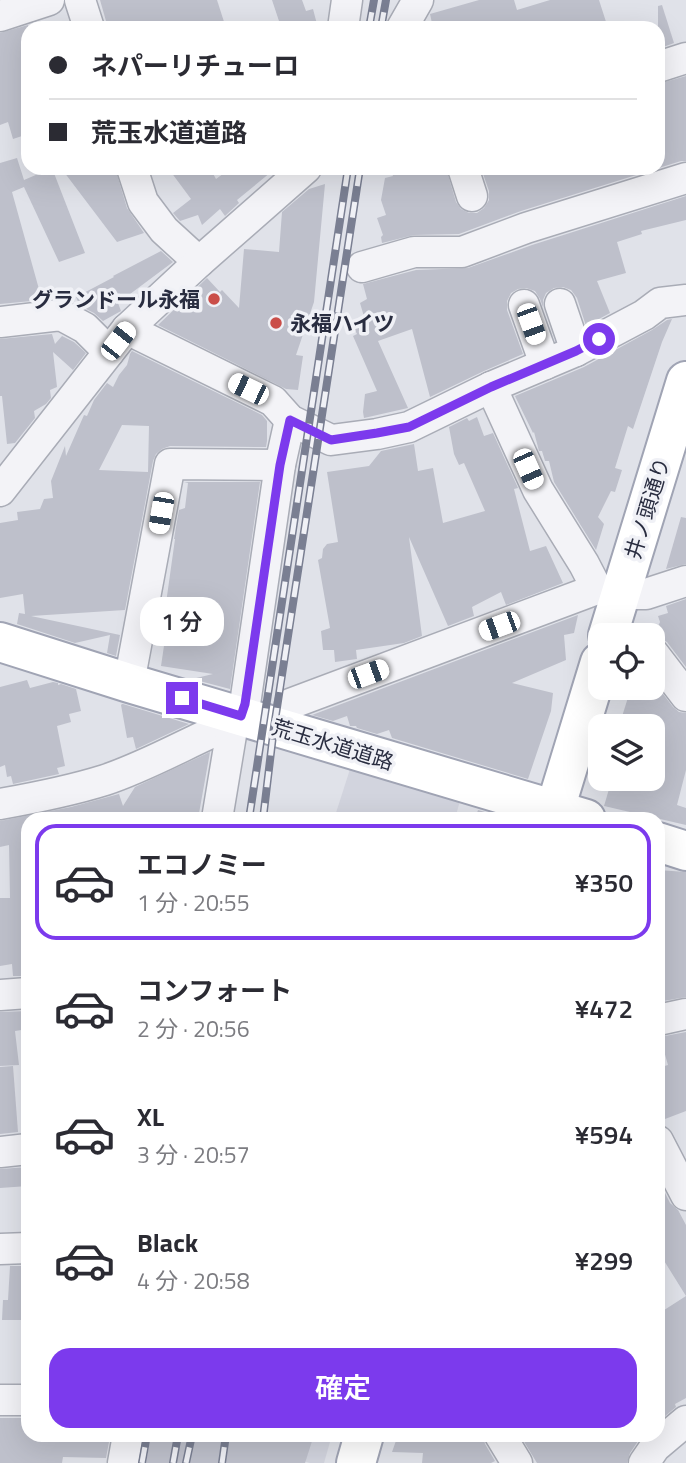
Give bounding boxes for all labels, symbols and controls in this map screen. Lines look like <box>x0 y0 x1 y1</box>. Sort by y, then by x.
text: ネパーリチューロ <box>91 46 299 85</box>
text: 荒玉水道道路 <box>91 113 247 152</box>
place label: グランドール永福 <box>32 283 200 315</box>
marker: グランドール永福 <box>206 291 222 307</box>
car <box>514 301 549 347</box>
place label: 永福ハイツ <box>290 307 395 339</box>
marker: 永福ハイツ <box>268 315 284 331</box>
car <box>97 318 140 364</box>
route start <box>583 323 615 355</box>
car <box>225 370 272 408</box>
car <box>510 446 547 492</box>
street label: 井ノ頭通り <box>616 453 678 563</box>
car <box>148 490 175 536</box>
callout: 1 分 <box>140 596 224 646</box>
text: 1 分 <box>162 604 202 639</box>
car <box>476 609 523 643</box>
map controls <box>588 623 665 791</box>
button: locate <box>588 623 665 700</box>
car <box>345 657 392 691</box>
route end <box>166 682 198 714</box>
street label: 荒玉水道道路 <box>268 710 398 778</box>
button: layers <box>588 714 665 791</box>
text: エコノミー <box>137 845 267 884</box>
icon: car <box>53 851 116 914</box>
text: ¥350 <box>575 863 633 902</box>
text: 1 分 · 20:55 <box>137 885 250 920</box>
text: コンフォート <box>137 971 292 1010</box>
icon: car <box>53 977 116 1040</box>
text: ¥472 <box>575 989 633 1028</box>
text: 2 分 · 20:56 <box>137 1011 250 1046</box>
text: XL <box>137 1097 164 1136</box>
icon: car <box>53 1103 116 1166</box>
text: ¥594 <box>575 1115 633 1154</box>
text: 3 分 · 20:57 <box>137 1137 250 1172</box>
text: Black <box>137 1223 198 1262</box>
icon: car <box>53 1229 116 1292</box>
text: ¥299 <box>575 1241 633 1280</box>
text: 4 分 · 20:58 <box>137 1263 250 1298</box>
button: 確定 <box>49 1348 637 1428</box>

